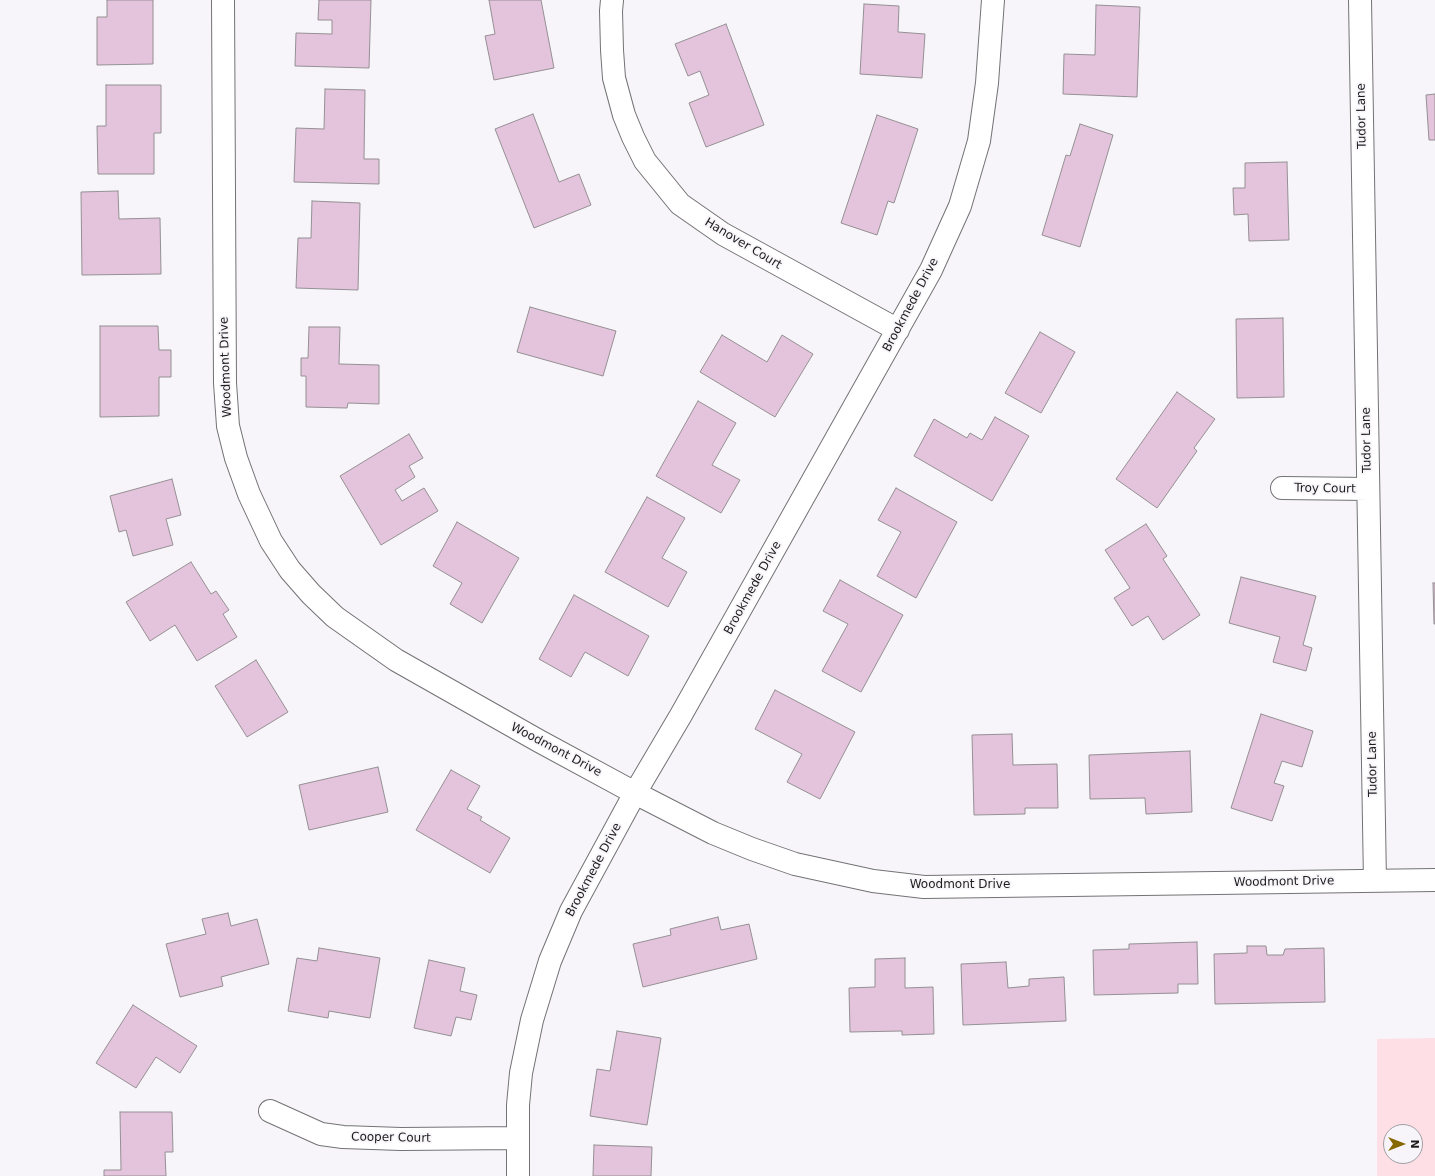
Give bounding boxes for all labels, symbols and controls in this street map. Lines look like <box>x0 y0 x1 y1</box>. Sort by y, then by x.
street label: Tudor Lane <box>1354 83 1370 149</box>
street label: Hanover Court <box>702 215 784 273</box>
street label: Brookmede Drive <box>880 256 942 354</box>
street label: Woodmont Drive <box>217 316 235 418</box>
street label: Tudor Lane <box>1359 407 1375 473</box>
street label: Troy Court <box>1294 481 1356 497</box>
street label: Brookmede Drive <box>721 539 785 637</box>
street label: Woodmont Drive <box>508 720 604 780</box>
street label: Tudor Lane <box>1365 731 1381 797</box>
street label: Brookmede Drive <box>563 821 625 919</box>
street label: Woodmont Drive <box>1234 874 1334 890</box>
street label: Woodmont Drive <box>910 878 1010 892</box>
north arrow <box>1383 1124 1423 1164</box>
street label: Cooper Court <box>351 1130 431 1146</box>
text: N <box>1408 1139 1421 1149</box>

